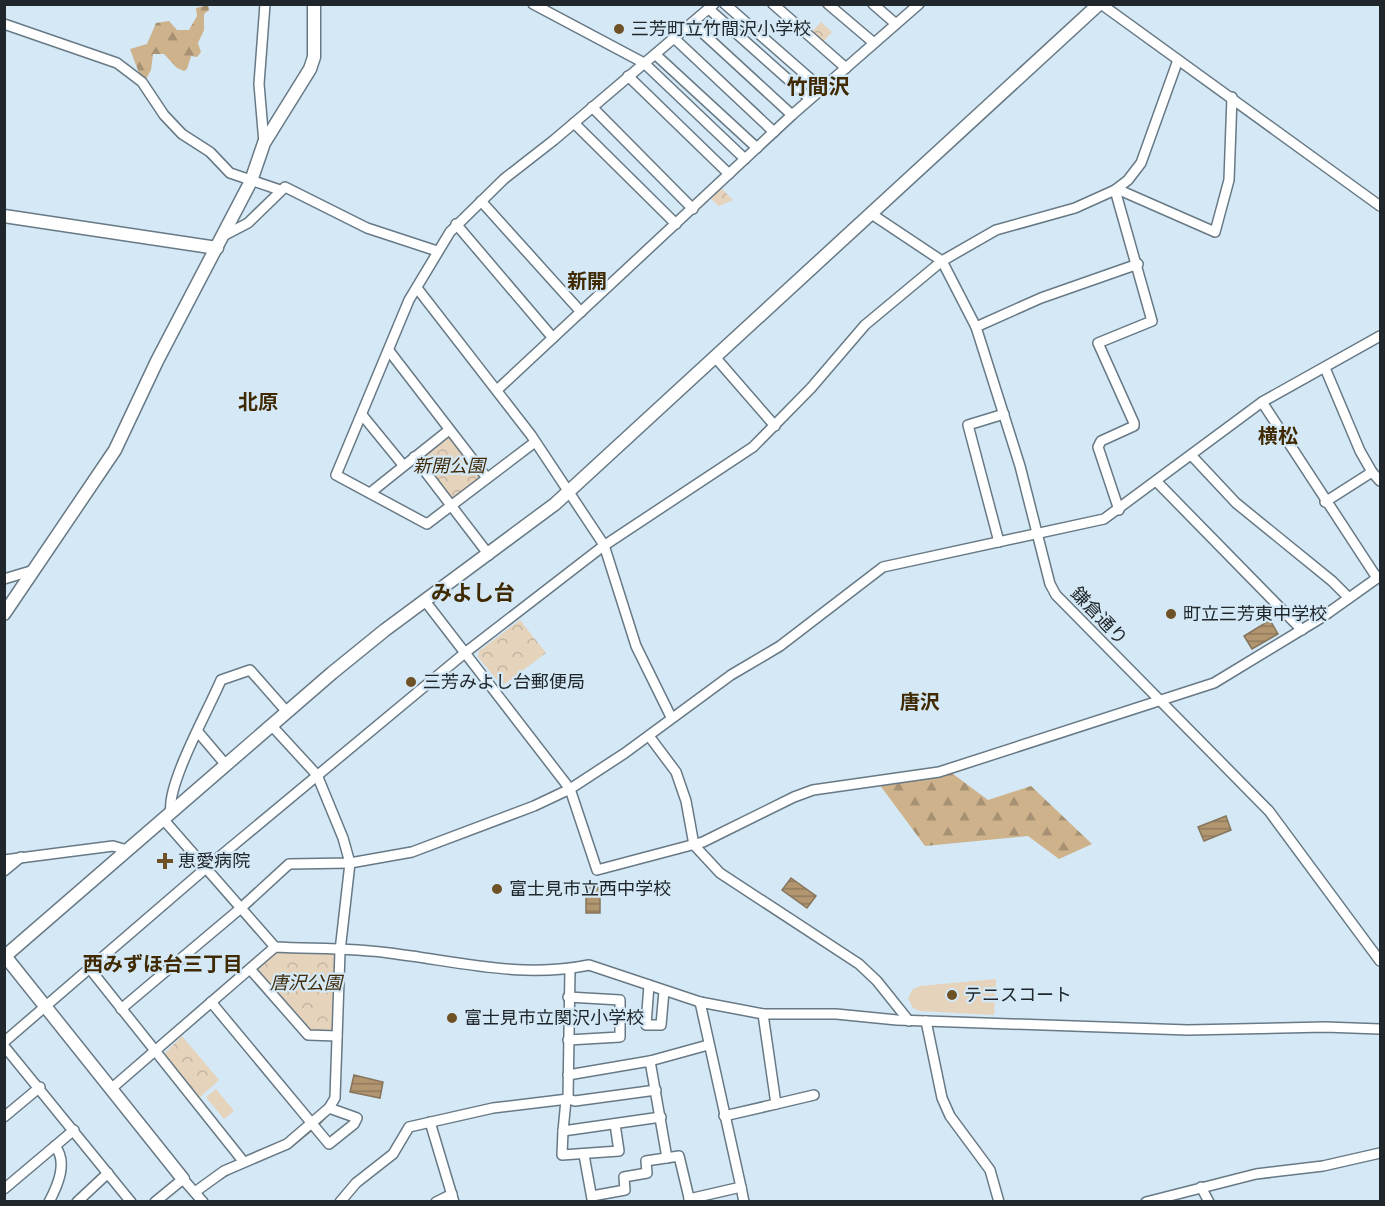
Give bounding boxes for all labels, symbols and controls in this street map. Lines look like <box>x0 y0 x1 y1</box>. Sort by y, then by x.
place label: 三芳町立竹間沢小学校 <box>631 17 811 40</box>
marker: 三芳町立竹間沢小学校 <box>612 22 626 36</box>
district label: 竹間沢 <box>787 72 850 100</box>
district label: 新開 <box>567 267 607 294</box>
district label: 北原 <box>238 388 278 415</box>
district label: 横松 <box>1258 422 1298 449</box>
park label: 新開公園 <box>413 454 488 477</box>
district label: みよし台 <box>431 578 515 606</box>
street label: 鎌倉通り <box>1066 582 1133 650</box>
place label: 町立三芳東中学校 <box>1183 602 1327 625</box>
marker: 町立三芳東中学校 <box>1164 607 1178 621</box>
place label: 三芳みよし台郵便局 <box>423 670 585 693</box>
marker: 三芳みよし台郵便局 <box>404 675 418 689</box>
district label: 唐沢 <box>900 688 940 715</box>
place label: 恵愛病院 <box>178 849 250 872</box>
marker: 恵愛病院 <box>156 852 174 870</box>
place label: 富士見市立西中学校 <box>509 877 671 900</box>
marker: 富士見市立西中学校 <box>490 882 504 896</box>
district label: 西みずほ台三丁目 <box>83 950 243 977</box>
park label: 唐沢公園 <box>270 971 345 994</box>
place label: テニスコート <box>964 983 1072 1006</box>
marker: テニスコート <box>945 988 959 1002</box>
place label: 富士見市立関沢小学校 <box>464 1006 644 1029</box>
marker: 富士見市立関沢小学校 <box>445 1011 459 1025</box>

